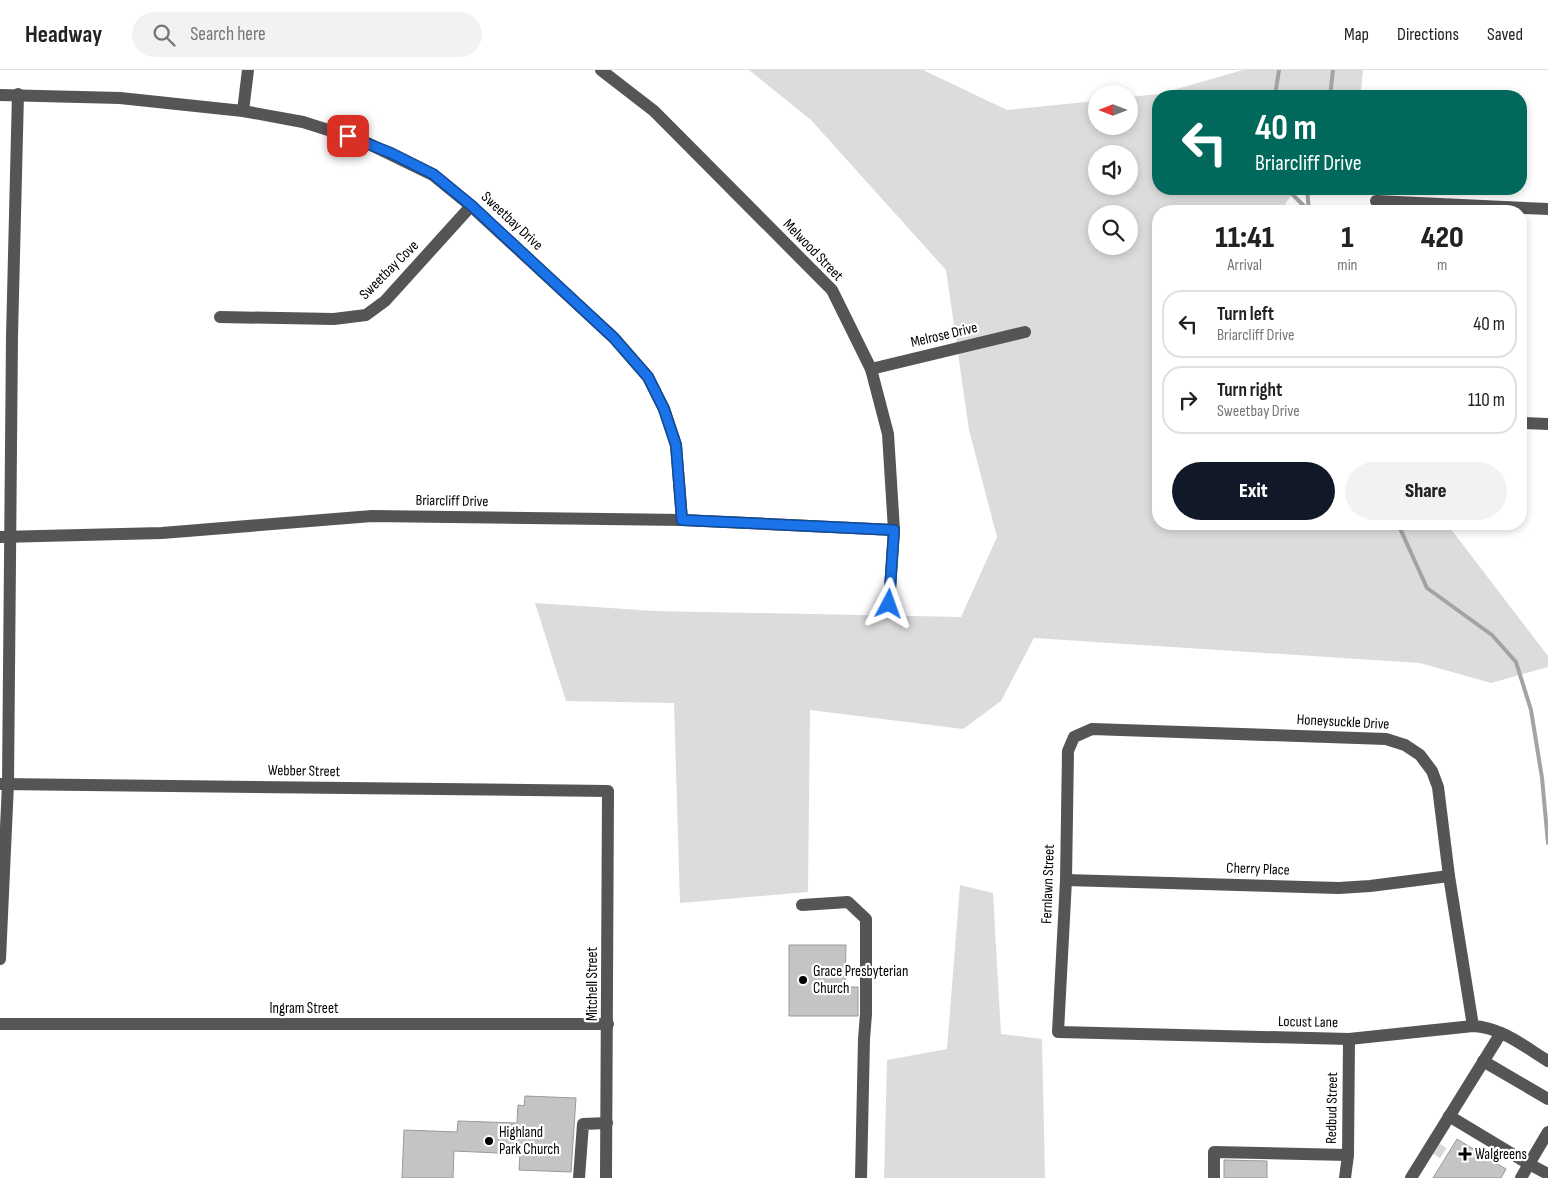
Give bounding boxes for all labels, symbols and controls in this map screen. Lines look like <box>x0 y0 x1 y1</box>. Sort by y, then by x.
search box <box>132 12 482 57</box>
text: Headway <box>25 20 102 49</box>
icon: search <box>150 21 178 49</box>
text: Search here <box>190 23 266 46</box>
text: Map <box>1344 24 1369 45</box>
text: Directions <box>1397 24 1459 45</box>
text: Saved <box>1487 24 1523 45</box>
north arrow <box>1088 85 1138 135</box>
map controls <box>1088 85 1138 255</box>
text: 40 m <box>1255 107 1317 150</box>
icon: left <box>1172 110 1237 175</box>
pin <box>327 115 369 157</box>
icon: arrive <box>334 122 362 150</box>
button: sound <box>1088 145 1138 195</box>
text: Briarcliff Drive <box>1255 150 1362 177</box>
street label: Sweetbay Drive <box>477 188 547 254</box>
button: search <box>1088 205 1138 255</box>
street label: Melwood Street <box>779 215 848 285</box>
text: 11:41 <box>1215 220 1274 256</box>
text: 1 <box>1341 220 1354 256</box>
text: 420 <box>1421 220 1464 256</box>
street label: Sweetbay Cove <box>355 236 423 304</box>
text: Arrival <box>1227 256 1262 275</box>
text: min <box>1337 256 1357 275</box>
text: m <box>1437 256 1447 275</box>
text: Turn left <box>1217 303 1274 326</box>
icon: left <box>1174 310 1202 338</box>
text: 40 m <box>1473 313 1505 336</box>
street label: Melrose Drive <box>909 318 979 352</box>
text: Briarcliff Drive <box>1217 326 1295 345</box>
text: Turn right <box>1217 379 1282 402</box>
icon: right <box>1174 386 1202 414</box>
text: 110 m <box>1468 389 1505 412</box>
text: Sweetbay Drive <box>1217 402 1300 421</box>
button: Exit <box>1172 462 1335 520</box>
button: Share <box>1345 462 1507 520</box>
street label: Briarcliff Drive <box>415 491 489 511</box>
position arrow <box>862 577 914 629</box>
street label: Honeysuckle Drive <box>1296 710 1390 734</box>
street label: Webber Street <box>268 761 341 781</box>
street label: Fernlawn Street <box>1037 843 1059 924</box>
street label: Cherry Place <box>1226 858 1290 880</box>
street label: Mitchell Street <box>583 946 602 1021</box>
place label: Grace Presbyterian Church <box>813 962 908 998</box>
marker: Grace Presbyterian Church <box>797 974 809 986</box>
street label: Ingram Street <box>270 999 339 1018</box>
street label: Locust Lane <box>1278 1012 1338 1032</box>
street label: Redbud Street <box>1322 1072 1342 1144</box>
place label: Highland Park Church <box>499 1123 560 1159</box>
marker: Highland Park Church <box>483 1135 495 1147</box>
place label: Walgreens <box>1475 1145 1527 1164</box>
marker: Walgreens <box>1459 1148 1471 1160</box>

